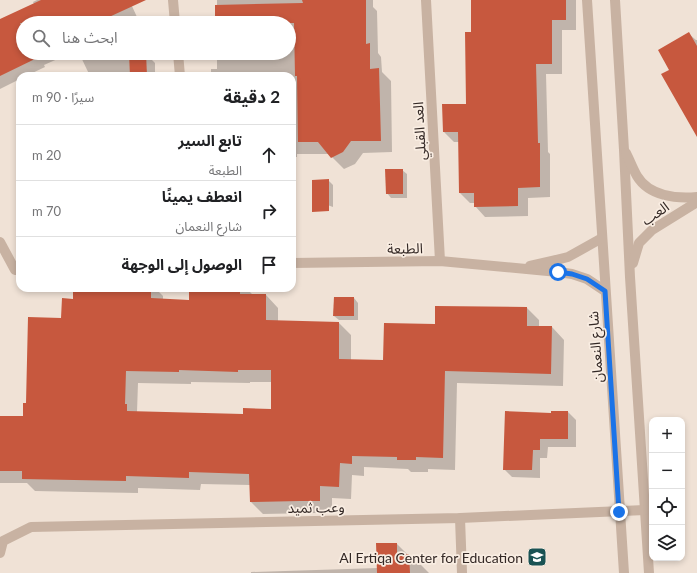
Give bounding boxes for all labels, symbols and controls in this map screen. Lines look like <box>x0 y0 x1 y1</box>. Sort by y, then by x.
search box <box>16 16 296 60</box>
icon: search <box>30 27 52 49</box>
text: ابحث هنا <box>62 28 118 46</box>
text: 2 دقيقة <box>223 86 280 107</box>
text: سيرًا · 90 m <box>32 89 94 105</box>
street label: العد القبلي <box>409 101 432 161</box>
text: تابع السير <box>178 131 242 149</box>
icon: ahead <box>258 144 280 166</box>
text: 20 m <box>32 147 61 163</box>
text: الطبعة <box>209 162 242 178</box>
text: انعطف يمينًا <box>162 187 242 205</box>
street label: العب <box>638 198 672 229</box>
icon: right <box>258 200 280 222</box>
text: 70 m <box>32 203 61 219</box>
text: شارع النعمان <box>175 218 242 234</box>
street label: الطبعة <box>387 239 423 257</box>
icon: arrive <box>258 254 280 276</box>
text: الوصول إلى الوجهة <box>121 255 242 273</box>
route start <box>549 263 567 281</box>
street label: شارع النعمان <box>584 310 609 383</box>
map controls <box>649 417 685 561</box>
button: + <box>649 417 685 453</box>
button: − <box>649 453 685 489</box>
button: locate <box>649 489 685 525</box>
street label: وعب ثميد <box>287 498 345 517</box>
route end <box>610 503 628 521</box>
button: layers <box>649 525 685 561</box>
school or university icon: Al Ertiqa Center for Education <box>526 546 548 568</box>
place label: Al Ertiqa Center for Education <box>339 549 523 566</box>

